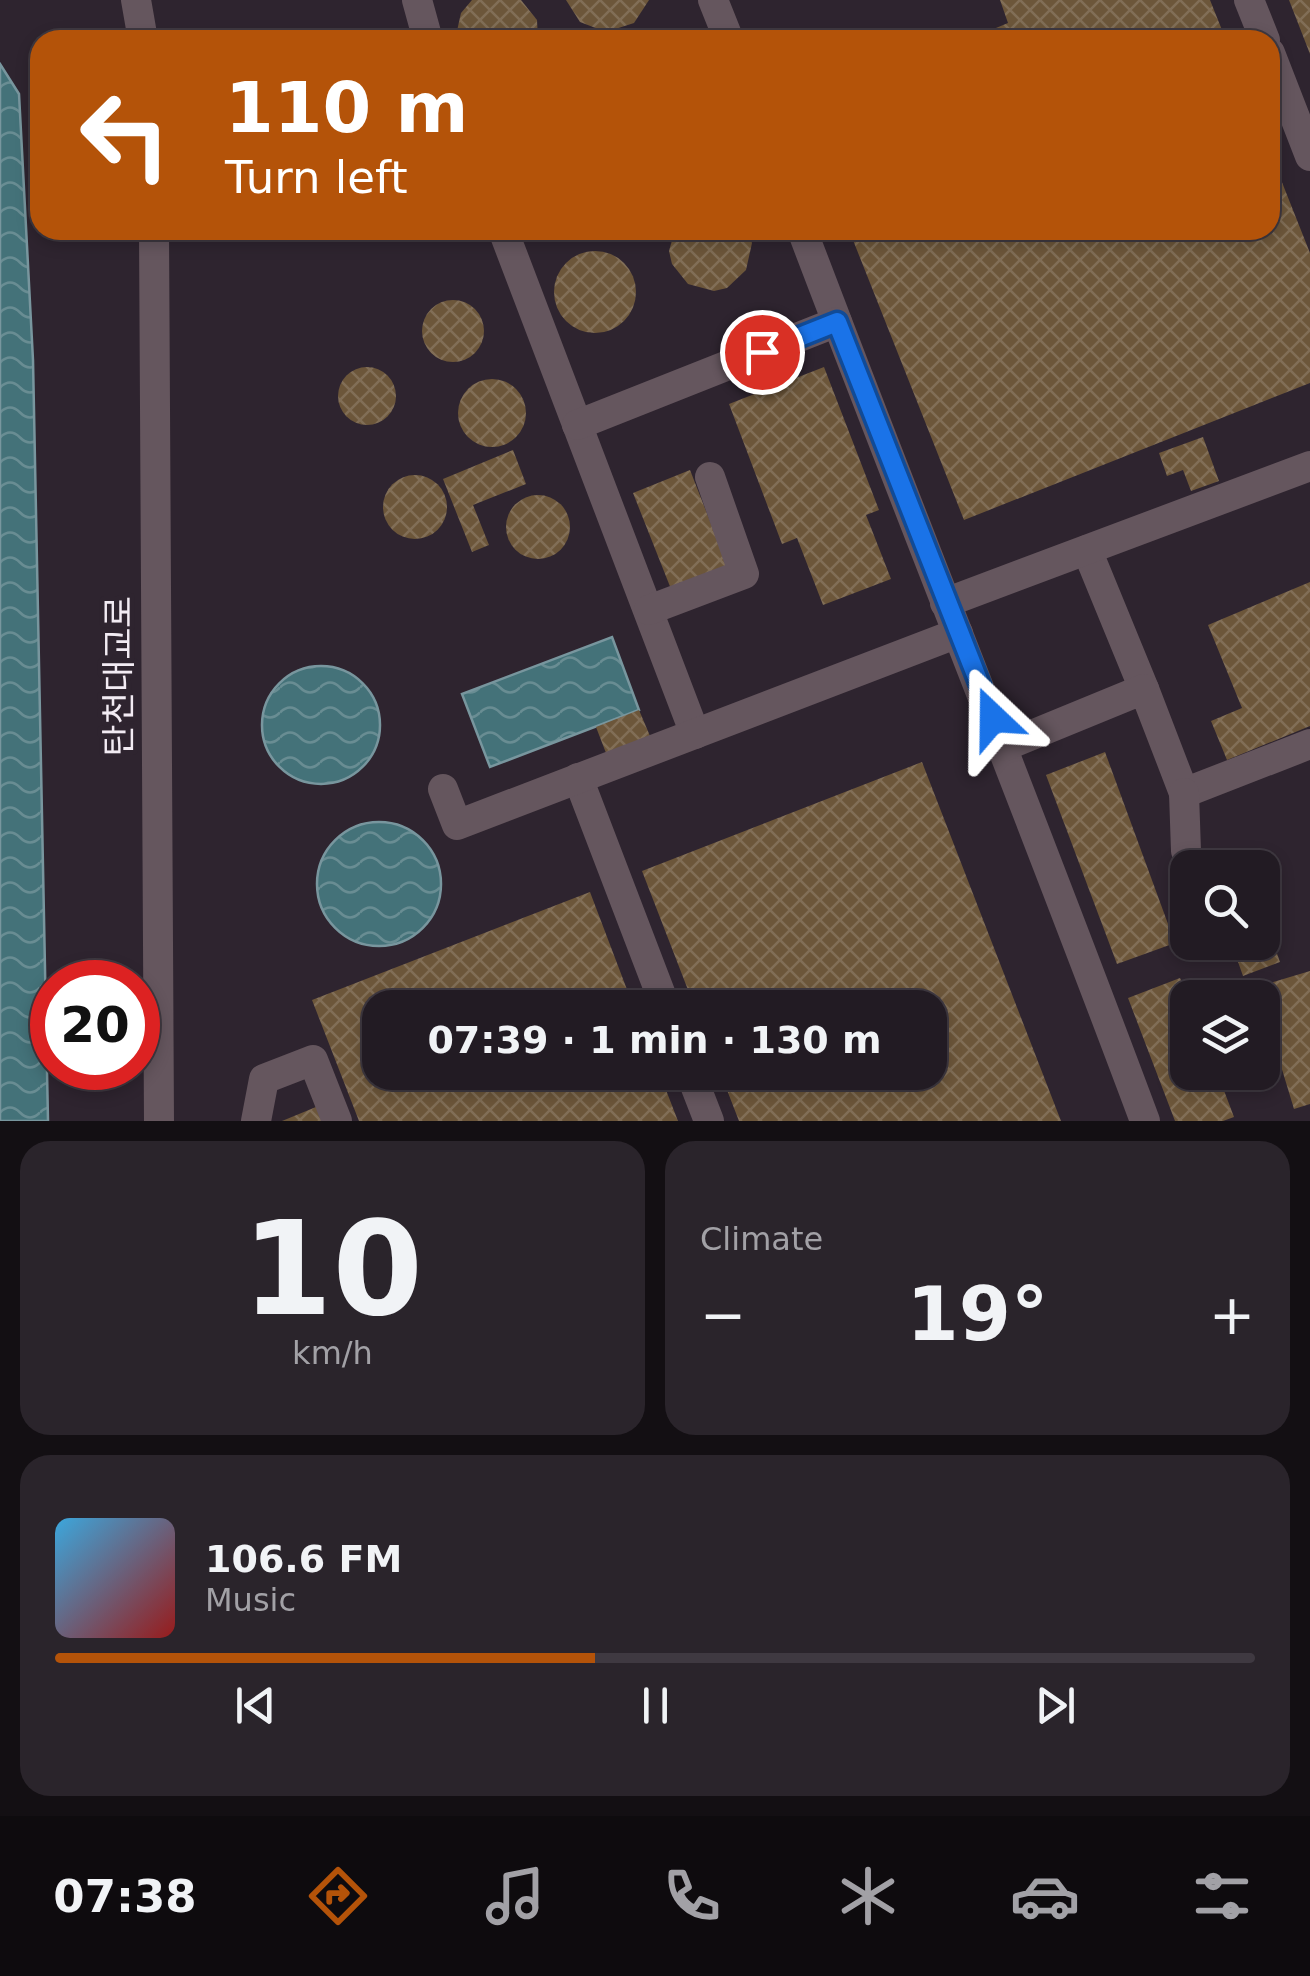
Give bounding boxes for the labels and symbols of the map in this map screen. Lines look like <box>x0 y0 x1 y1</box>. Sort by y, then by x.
pin <box>720 310 805 395</box>
street label: 탄천대교로 <box>99 595 139 757</box>
position arrow <box>941 666 1045 770</box>
speed limit sign: 20 <box>30 960 160 1090</box>

